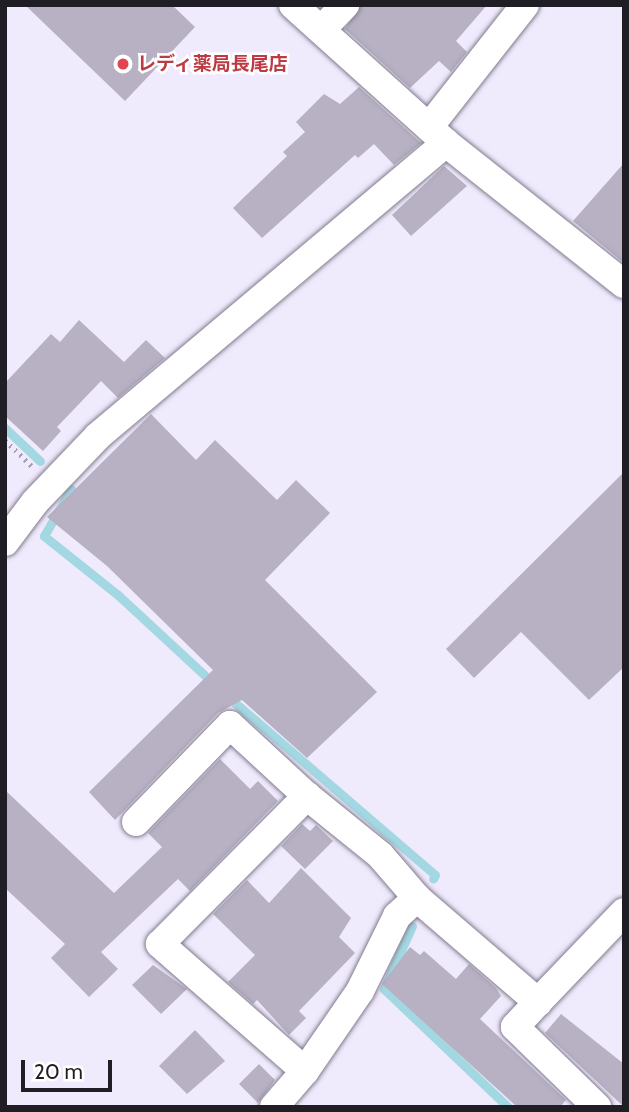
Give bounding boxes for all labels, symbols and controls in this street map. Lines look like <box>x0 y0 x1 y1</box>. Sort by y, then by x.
place label: レディ薬局長尾店 <box>137 53 289 75</box>
marker: レディ薬局長尾店 <box>115 56 131 72</box>
scale bar <box>24 1046 116 1090</box>
text: 20 m <box>34 1059 83 1084</box>

